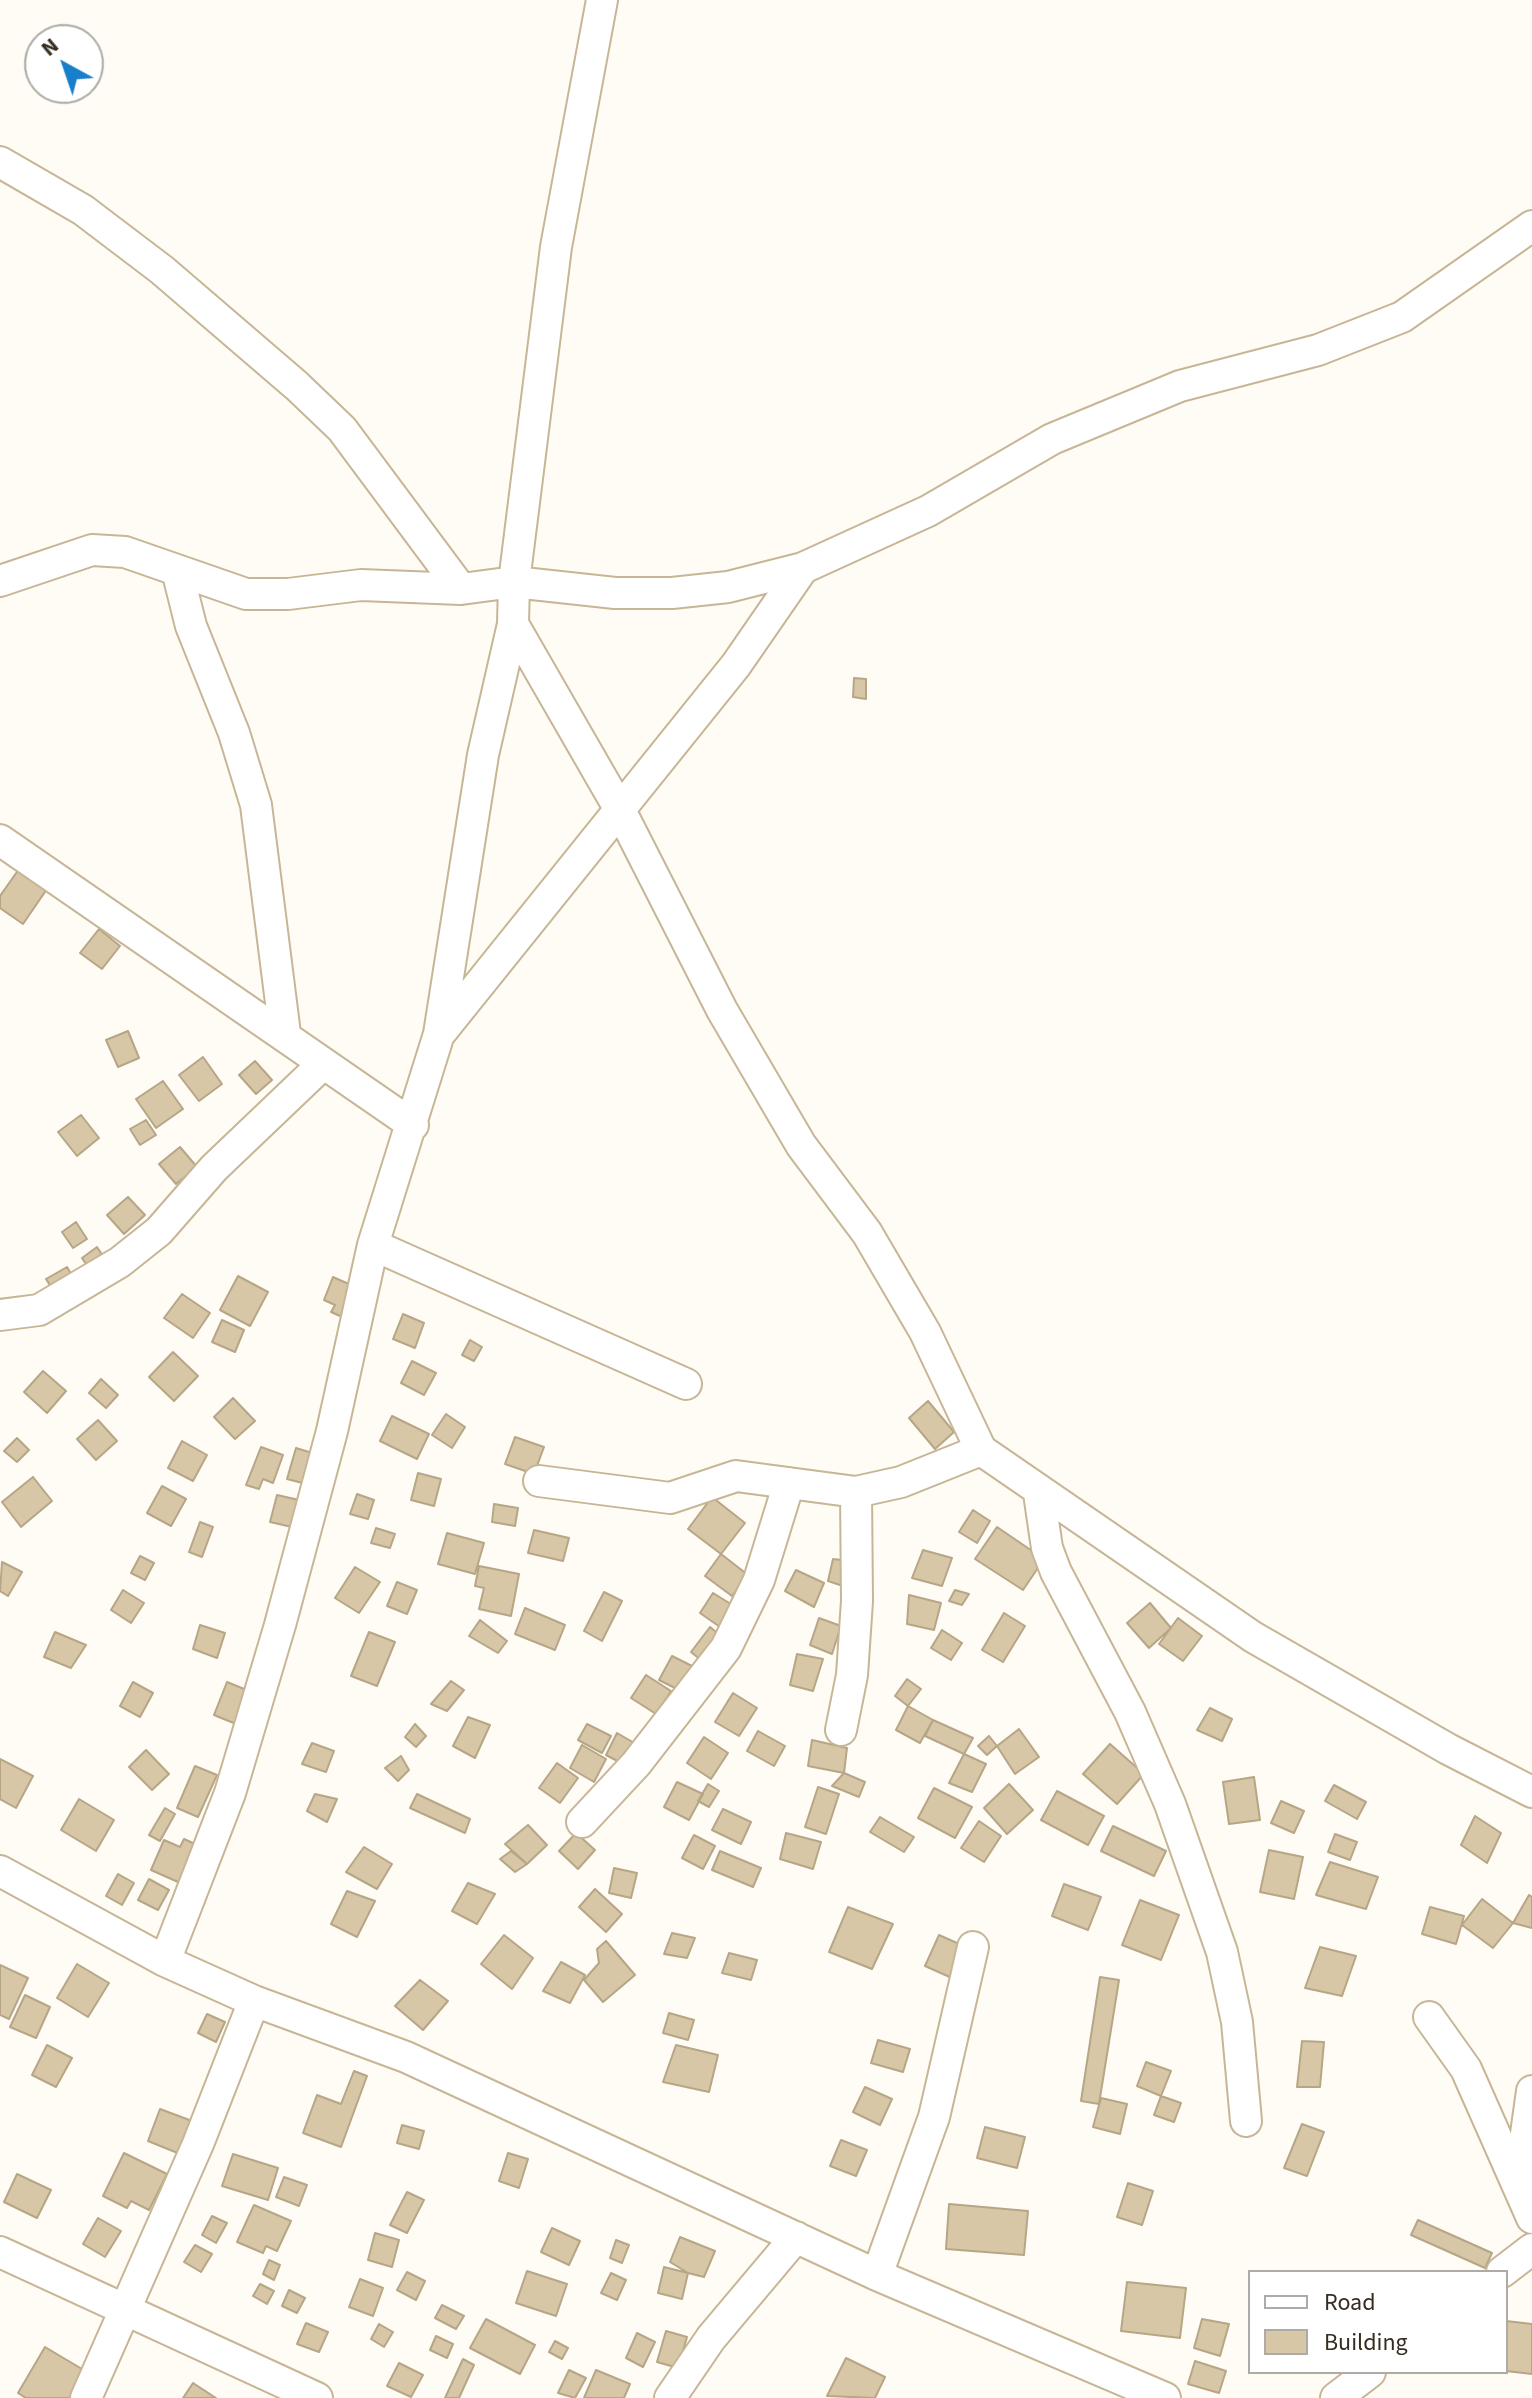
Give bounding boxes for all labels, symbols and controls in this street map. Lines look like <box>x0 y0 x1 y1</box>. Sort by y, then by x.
north arrow <box>24 24 104 104</box>
text: N <box>34 30 66 64</box>
legend <box>1248 2270 1508 2374</box>
text: Road <box>1324 2285 1376 2320</box>
text: Building <box>1324 2325 1408 2360</box>

